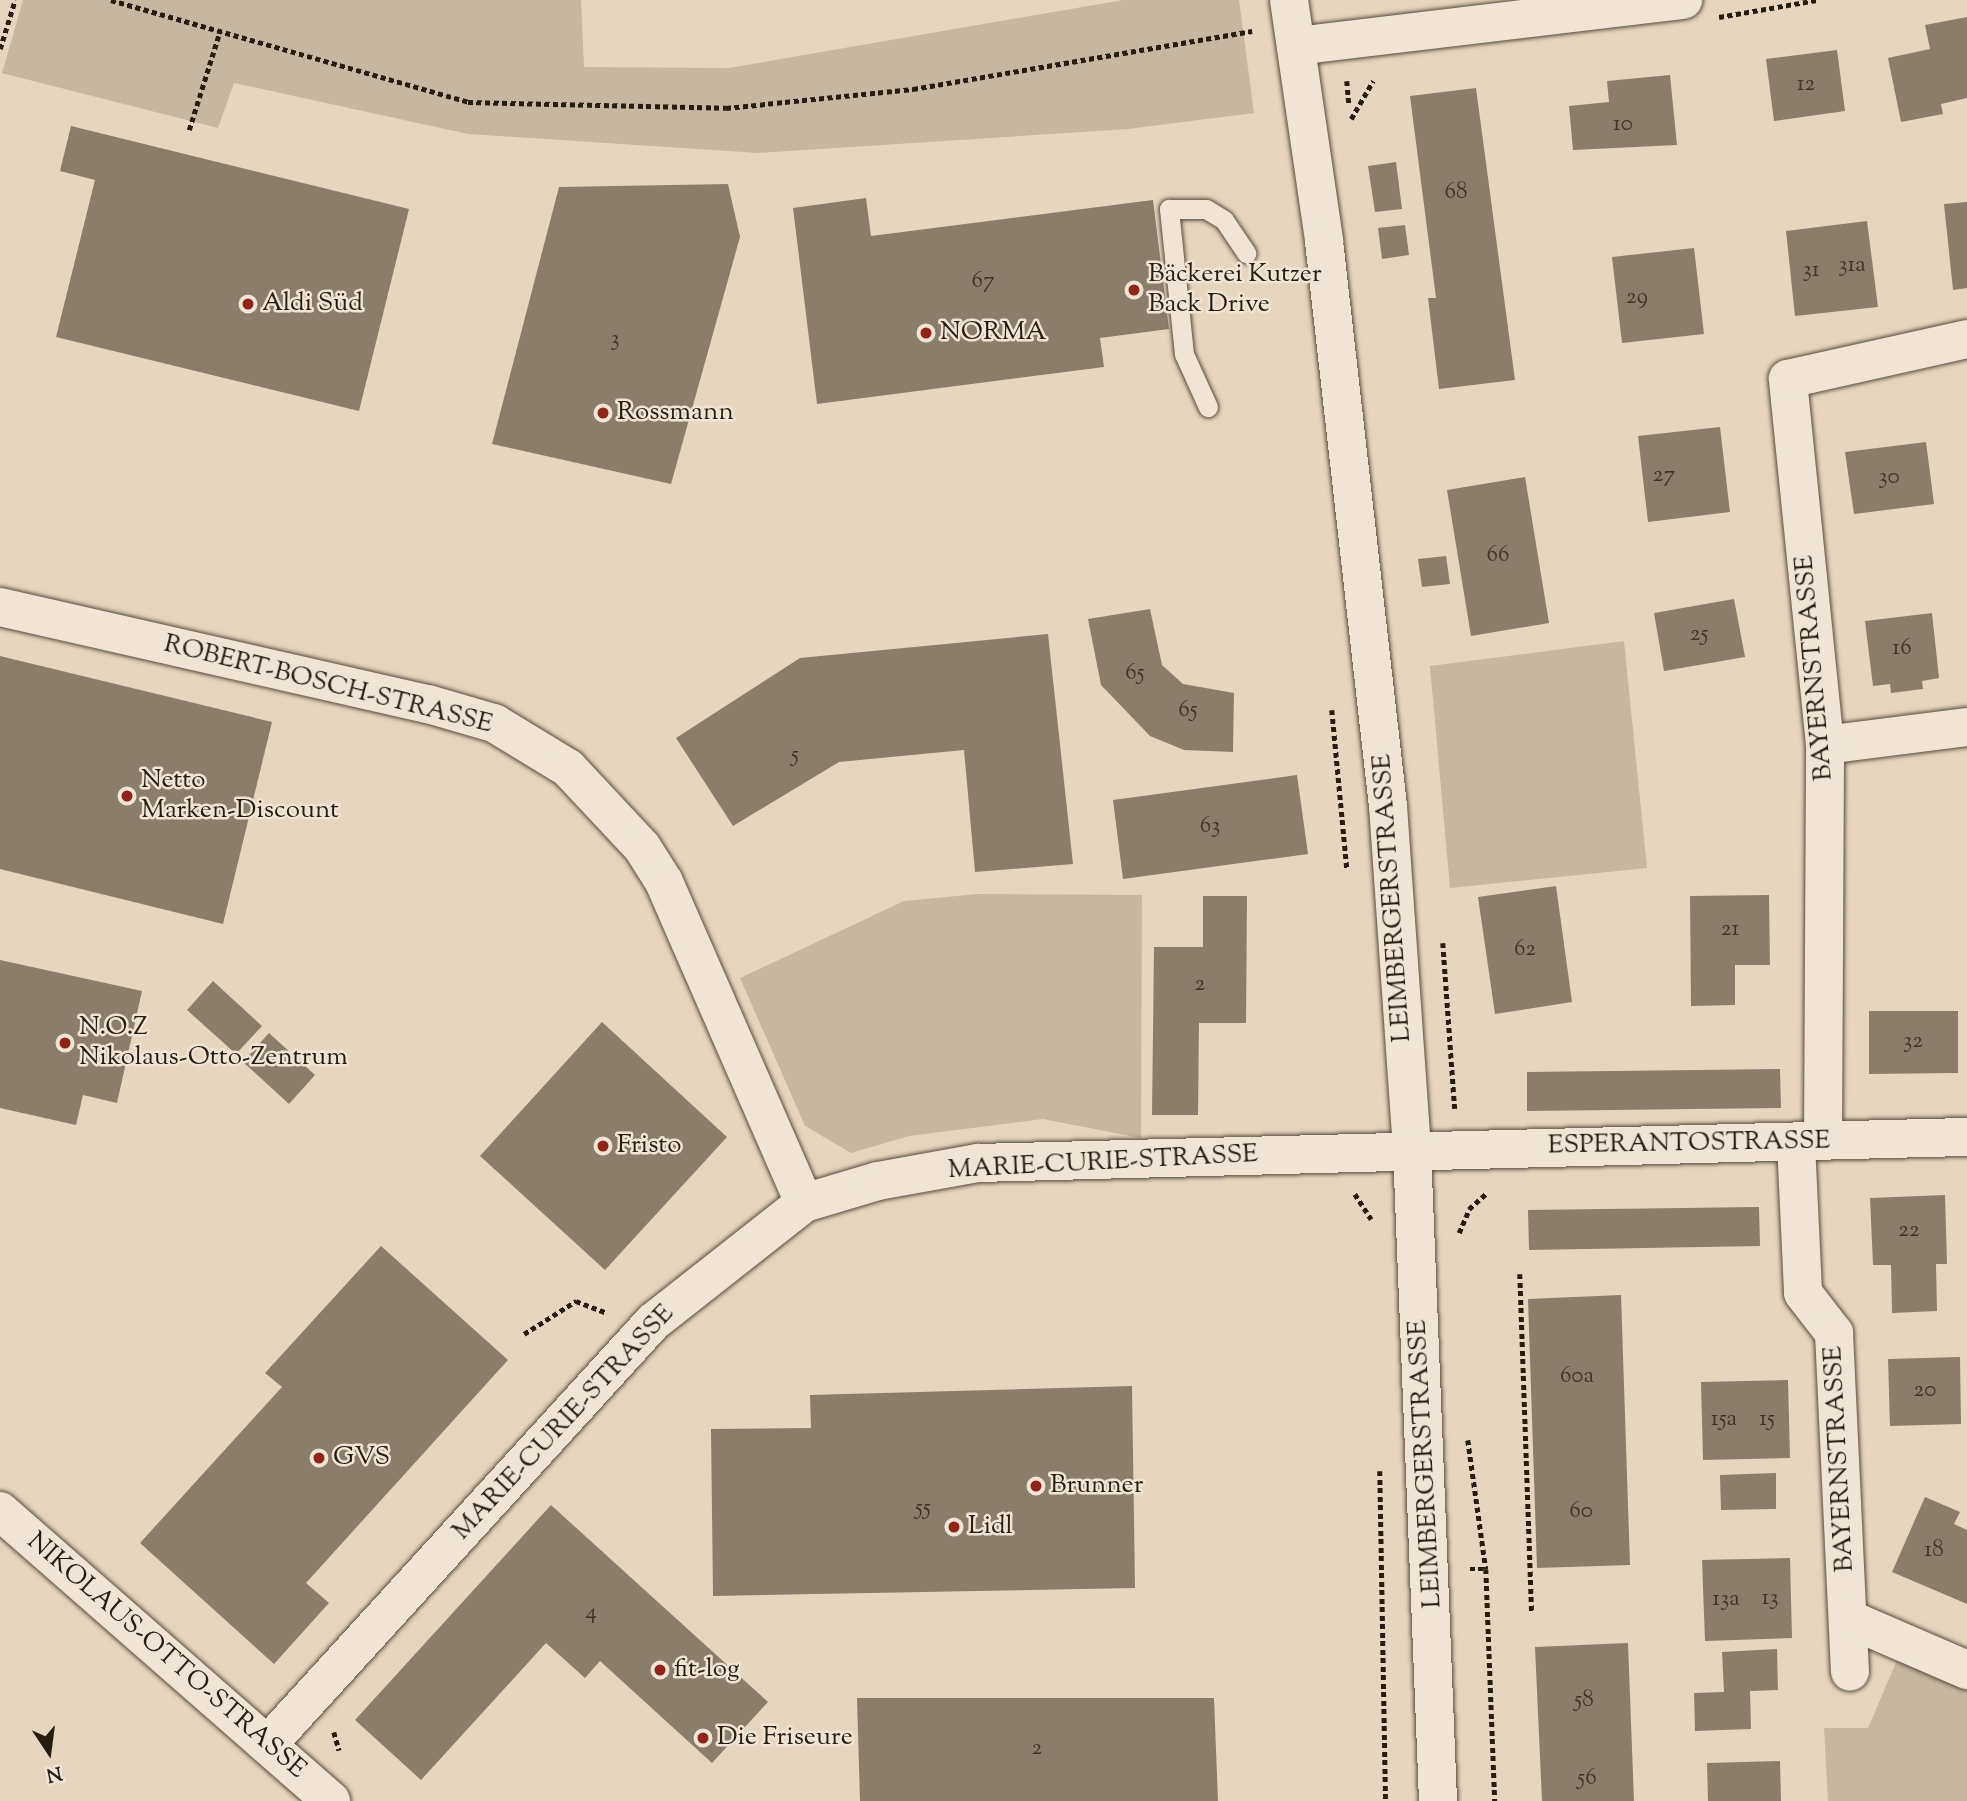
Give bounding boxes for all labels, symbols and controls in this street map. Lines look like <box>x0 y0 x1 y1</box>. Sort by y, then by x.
house number: 12 <box>1797 71 1815 99</box>
house number: 10 <box>1613 111 1633 139</box>
house number: 68 <box>1445 179 1467 207</box>
house number: 31a <box>1838 252 1866 280</box>
house number: 31 <box>1802 257 1820 285</box>
place label: Bäckerei Kutzer Back Drive <box>1148 259 1322 320</box>
house number: 67 <box>972 268 994 296</box>
marker: Bäckerei Kutzer Back Drive <box>1126 282 1142 298</box>
house number: 29 <box>1626 284 1648 312</box>
place label: Aldi Süd <box>262 288 363 320</box>
marker: Aldi Süd <box>240 296 256 312</box>
place label: NORMA <box>940 317 1047 349</box>
marker: NORMA <box>918 325 934 341</box>
house number: 3 <box>610 326 620 354</box>
place label: Rossmann <box>617 397 734 429</box>
marker: Rossmann <box>595 405 611 421</box>
house number: 27 <box>1653 462 1675 490</box>
house number: 30 <box>1878 464 1900 492</box>
house number: 66 <box>1487 542 1509 570</box>
street label: BAYERNSTRASSE <box>1790 554 1840 782</box>
house number: 25 <box>1690 621 1708 649</box>
street label: ROBERT-BOSCH-STRASSE <box>160 629 496 741</box>
house number: 16 <box>1892 635 1912 663</box>
house number: 65 <box>1125 660 1145 688</box>
house number: 65 <box>1178 697 1198 725</box>
house number: 5 <box>791 742 799 770</box>
street label: LEIMBERGERSTRASSE <box>1367 753 1419 1043</box>
place label: Netto Marken-Discount <box>141 765 339 826</box>
marker: Netto Marken-Discount <box>119 788 135 804</box>
house number: 63 <box>1200 813 1220 841</box>
house number: 21 <box>1721 916 1739 944</box>
house number: 62 <box>1514 936 1536 964</box>
house number: 2 <box>1195 971 1205 999</box>
place label: N.O.Z Nikolaus-Otto-Zentrum <box>79 1012 348 1074</box>
house number: 32 <box>1903 1028 1923 1056</box>
marker: N.O.Z Nikolaus-Otto-Zentrum <box>57 1035 73 1051</box>
street label: ESPERANTOSTRASSE <box>1548 1126 1830 1162</box>
place label: Fristo <box>617 1130 681 1162</box>
marker: Fristo <box>595 1138 611 1154</box>
street label: MARIE-CURIE-STRASSE <box>947 1139 1259 1187</box>
house number: 22 <box>1898 1217 1920 1245</box>
street label: MARIE-CURIE-STRASSE <box>447 1299 681 1547</box>
street label: LEIMBERGERSTRASSE <box>1403 1319 1449 1609</box>
street label: BAYERNSTRASSE <box>1818 1345 1862 1573</box>
house number: 60a <box>1560 1363 1594 1391</box>
house number: 20 <box>1914 1377 1936 1405</box>
house number: 15a <box>1711 1406 1737 1434</box>
house number: 15 <box>1759 1406 1775 1434</box>
place label: GVS <box>333 1442 390 1474</box>
marker: GVS <box>311 1450 327 1466</box>
place label: Brunner <box>1050 1470 1143 1502</box>
marker: Brunner <box>1028 1478 1044 1494</box>
house number: 55 <box>915 1495 931 1523</box>
house number: 60 <box>1569 1498 1593 1526</box>
place label: Lidl <box>968 1511 1013 1543</box>
marker: Lidl <box>946 1519 962 1535</box>
street label: NIKOLAUS-OTTO-STRASSE <box>20 1526 312 1786</box>
house number: 18 <box>1924 1537 1944 1565</box>
house number: 13 <box>1761 1585 1779 1613</box>
house number: 13a <box>1712 1586 1740 1614</box>
house number: 4 <box>585 1599 597 1627</box>
place label: fit-log <box>674 1654 740 1686</box>
marker: fit-log <box>652 1662 668 1678</box>
house number: 58 <box>1574 1687 1594 1715</box>
north arrow <box>14 1717 84 1787</box>
place label: Die Friseure <box>717 1722 853 1754</box>
marker: Die Friseure <box>695 1730 711 1746</box>
house number: 2 <box>1032 1735 1042 1763</box>
house number: 56 <box>1577 1765 1597 1793</box>

